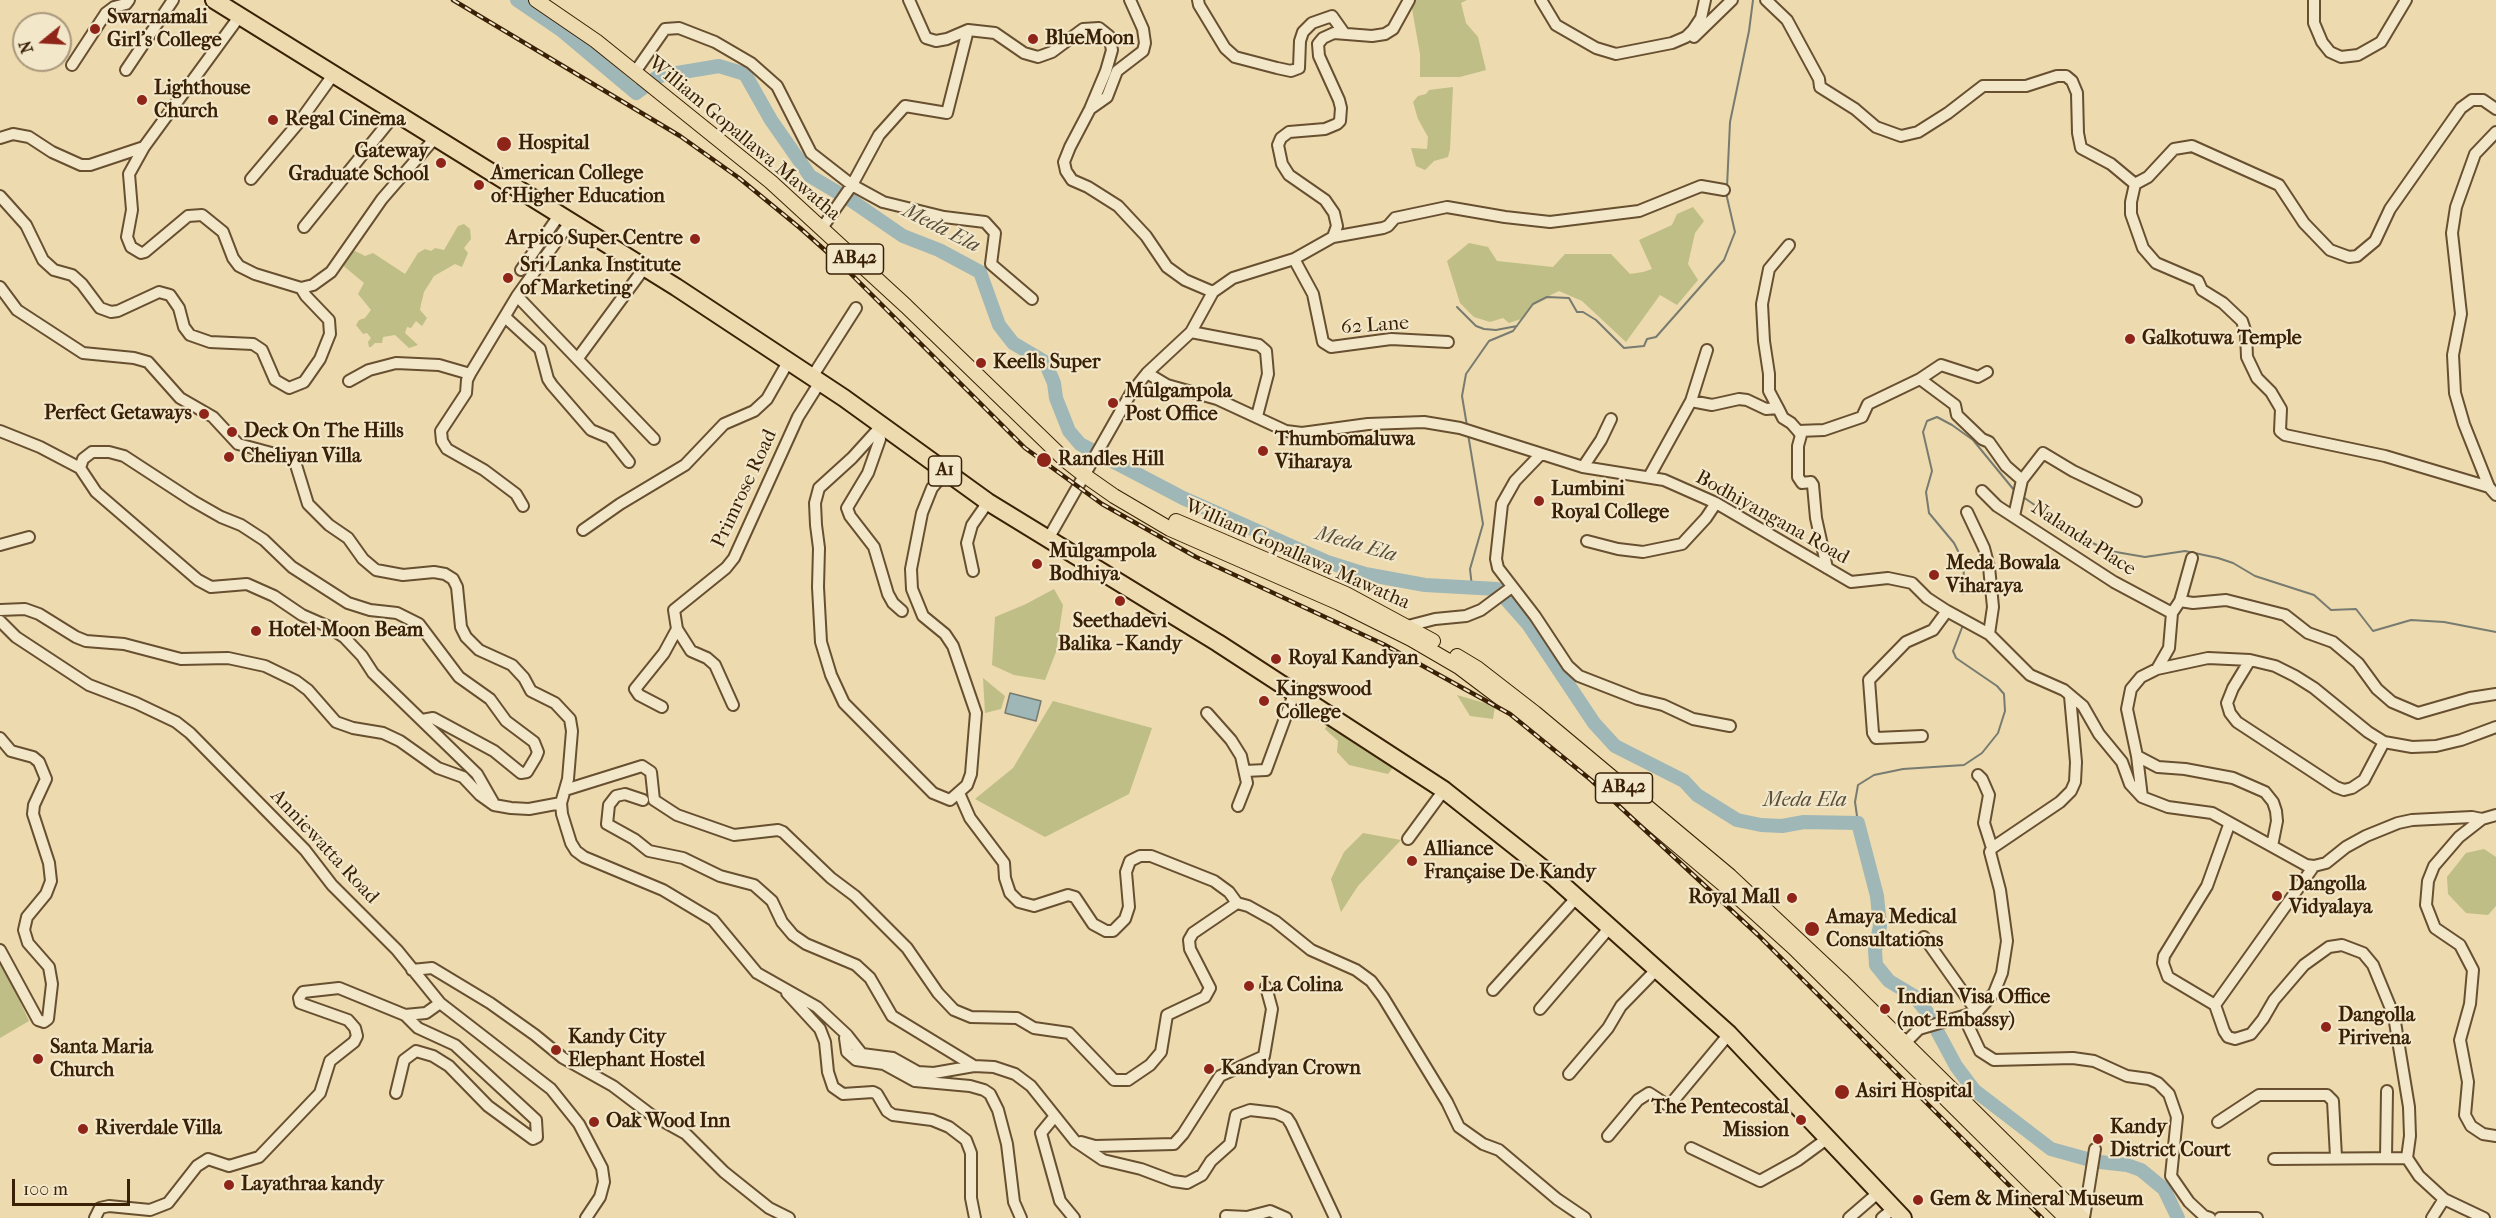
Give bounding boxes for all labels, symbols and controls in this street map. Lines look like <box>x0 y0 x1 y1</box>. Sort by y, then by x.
place label: Swarnamali Girl's College <box>107 6 222 53</box>
north arrow <box>12 12 72 72</box>
marker: Swarnamali Girl's College <box>88 22 102 36</box>
place label: BlueMoon <box>1045 27 1134 51</box>
marker: BlueMoon <box>1026 32 1040 46</box>
text: N <box>15 38 37 56</box>
street label: William Gopallawa Mawatha <box>643 51 845 227</box>
place label: Lighthouse Church <box>154 77 250 124</box>
marker: Lighthouse Church <box>135 93 149 107</box>
place label: Regal Cinema <box>285 108 405 132</box>
marker: Regal Cinema <box>266 113 280 127</box>
place label: Hospital <box>518 132 590 156</box>
marker: Hospital <box>495 135 513 153</box>
place label: Gateway Graduate School <box>289 140 429 187</box>
marker: Gateway Graduate School <box>434 156 448 170</box>
place label: American College of Higher Education <box>491 162 665 209</box>
marker: American College of Higher Education <box>472 178 486 192</box>
water label: Meda Ela <box>898 199 984 259</box>
place label: Arpico Super Centre <box>506 227 683 251</box>
marker: Arpico Super Centre <box>688 232 702 246</box>
road number: AB42 <box>826 244 884 274</box>
place label: Sri Lanka Institute of Marketing <box>520 254 681 301</box>
marker: Sri Lanka Institute of Marketing <box>501 271 515 285</box>
street label: 62 Lane <box>1340 312 1410 340</box>
place label: Galkotuwa Temple <box>2142 327 2302 351</box>
marker: Galkotuwa Temple <box>2123 332 2137 346</box>
place label: Keells Super <box>993 351 1100 375</box>
marker: Keells Super <box>974 356 988 370</box>
place label: Mulgampola Post Office <box>1125 380 1232 427</box>
marker: Mulgampola Post Office <box>1106 396 1120 410</box>
place label: Perfect Getaways <box>44 402 192 426</box>
marker: Perfect Getaways <box>197 407 211 421</box>
place label: Deck On The Hills <box>244 420 404 444</box>
marker: Deck On The Hills <box>225 425 239 439</box>
street label: Primrose Road <box>707 426 783 552</box>
place label: Thumbomaluwa Viharaya <box>1275 428 1415 475</box>
marker: Thumbomaluwa Viharaya <box>1256 444 1270 458</box>
place label: Cheliyan Villa <box>241 445 361 469</box>
place label: Randles Hill <box>1058 448 1164 472</box>
marker: Cheliyan Villa <box>222 450 236 464</box>
marker: Randles Hill <box>1035 451 1053 469</box>
road number: A1 <box>928 456 962 486</box>
street label: Bodhiyangana Road <box>1691 466 1853 570</box>
place label: Lumbini Royal College <box>1551 478 1669 525</box>
street label: William Gopallawa Mawatha <box>1181 494 1413 616</box>
marker: Lumbini Royal College <box>1532 494 1546 508</box>
street label: Nalanda Place <box>2026 496 2140 582</box>
water label: Meda Ela <box>1313 521 1399 569</box>
place label: Mulgampola Bodhiya <box>1049 540 1156 587</box>
place label: Meda Bowala Viharaya <box>1946 552 2060 599</box>
marker: Mulgampola Bodhiya <box>1030 557 1044 571</box>
marker: Meda Bowala Viharaya <box>1927 568 1941 582</box>
marker: Seethadevi Balika - Kandy <box>1113 594 1127 608</box>
place label: Seethadevi Balika - Kandy <box>1058 610 1182 657</box>
place label: Hotel Moon Beam <box>268 619 423 643</box>
marker: Hotel Moon Beam <box>249 624 263 638</box>
place label: Royal Kandyan <box>1288 647 1419 671</box>
marker: Royal Kandyan <box>1269 652 1283 666</box>
place label: Kingswood College <box>1276 678 1372 725</box>
marker: Kingswood College <box>1257 694 1271 708</box>
road number: AB42 <box>1596 773 1652 803</box>
street label: Anniewatta Road <box>265 785 383 909</box>
water label: Meda Ela <box>1763 788 1847 814</box>
place label: Alliance Française De Kandy <box>1424 838 1596 885</box>
marker: Alliance Française De Kandy <box>1405 854 1419 868</box>
place label: Dangolla Vidyalaya <box>2289 873 2372 920</box>
place label: Royal Mall <box>1688 886 1780 910</box>
marker: Dangolla Vidyalaya <box>2270 889 2284 903</box>
marker: Royal Mall <box>1785 891 1799 905</box>
place label: Amaya Medical Consultations <box>1826 906 1957 953</box>
marker: Amaya Medical Consultations <box>1803 920 1821 938</box>
place label: La Colina <box>1261 974 1342 998</box>
marker: La Colina <box>1242 979 1256 993</box>
place label: Indian Visa Office (not Embassy) <box>1897 986 2050 1033</box>
marker: Indian Visa Office (not Embassy) <box>1878 1002 1892 1016</box>
place label: Dangolla Pirivena <box>2338 1004 2415 1051</box>
marker: Dangolla Pirivena <box>2319 1020 2333 1034</box>
place label: Kandy City Elephant Hostel <box>568 1026 705 1073</box>
place label: Santa Maria Church <box>50 1036 153 1083</box>
marker: Kandy City Elephant Hostel <box>549 1043 563 1057</box>
marker: Santa Maria Church <box>31 1052 45 1066</box>
place label: Kandyan Crown <box>1221 1057 1361 1081</box>
marker: Kandyan Crown <box>1202 1062 1216 1076</box>
place label: Asiri Hospital <box>1856 1080 1973 1104</box>
marker: Asiri Hospital <box>1833 1083 1851 1101</box>
place label: The Pentecostal Mission <box>1652 1096 1789 1143</box>
place label: Oak Wood Inn <box>606 1110 730 1134</box>
marker: The Pentecostal Mission <box>1794 1113 1808 1127</box>
marker: Oak Wood Inn <box>587 1115 601 1129</box>
place label: Kandy District Court <box>2110 1116 2231 1163</box>
place label: Riverdale Villa <box>95 1117 222 1141</box>
marker: Riverdale Villa <box>76 1122 90 1136</box>
marker: Kandy District Court <box>2091 1132 2105 1146</box>
scale bar <box>15 1167 134 1205</box>
place label: Layathraa kandy <box>241 1173 384 1197</box>
marker: Layathraa kandy <box>222 1178 236 1192</box>
text: 100 m <box>23 1179 68 1200</box>
place label: Gem & Mineral Museum <box>1930 1188 2143 1212</box>
marker: Gem & Mineral Museum <box>1911 1193 1925 1207</box>

